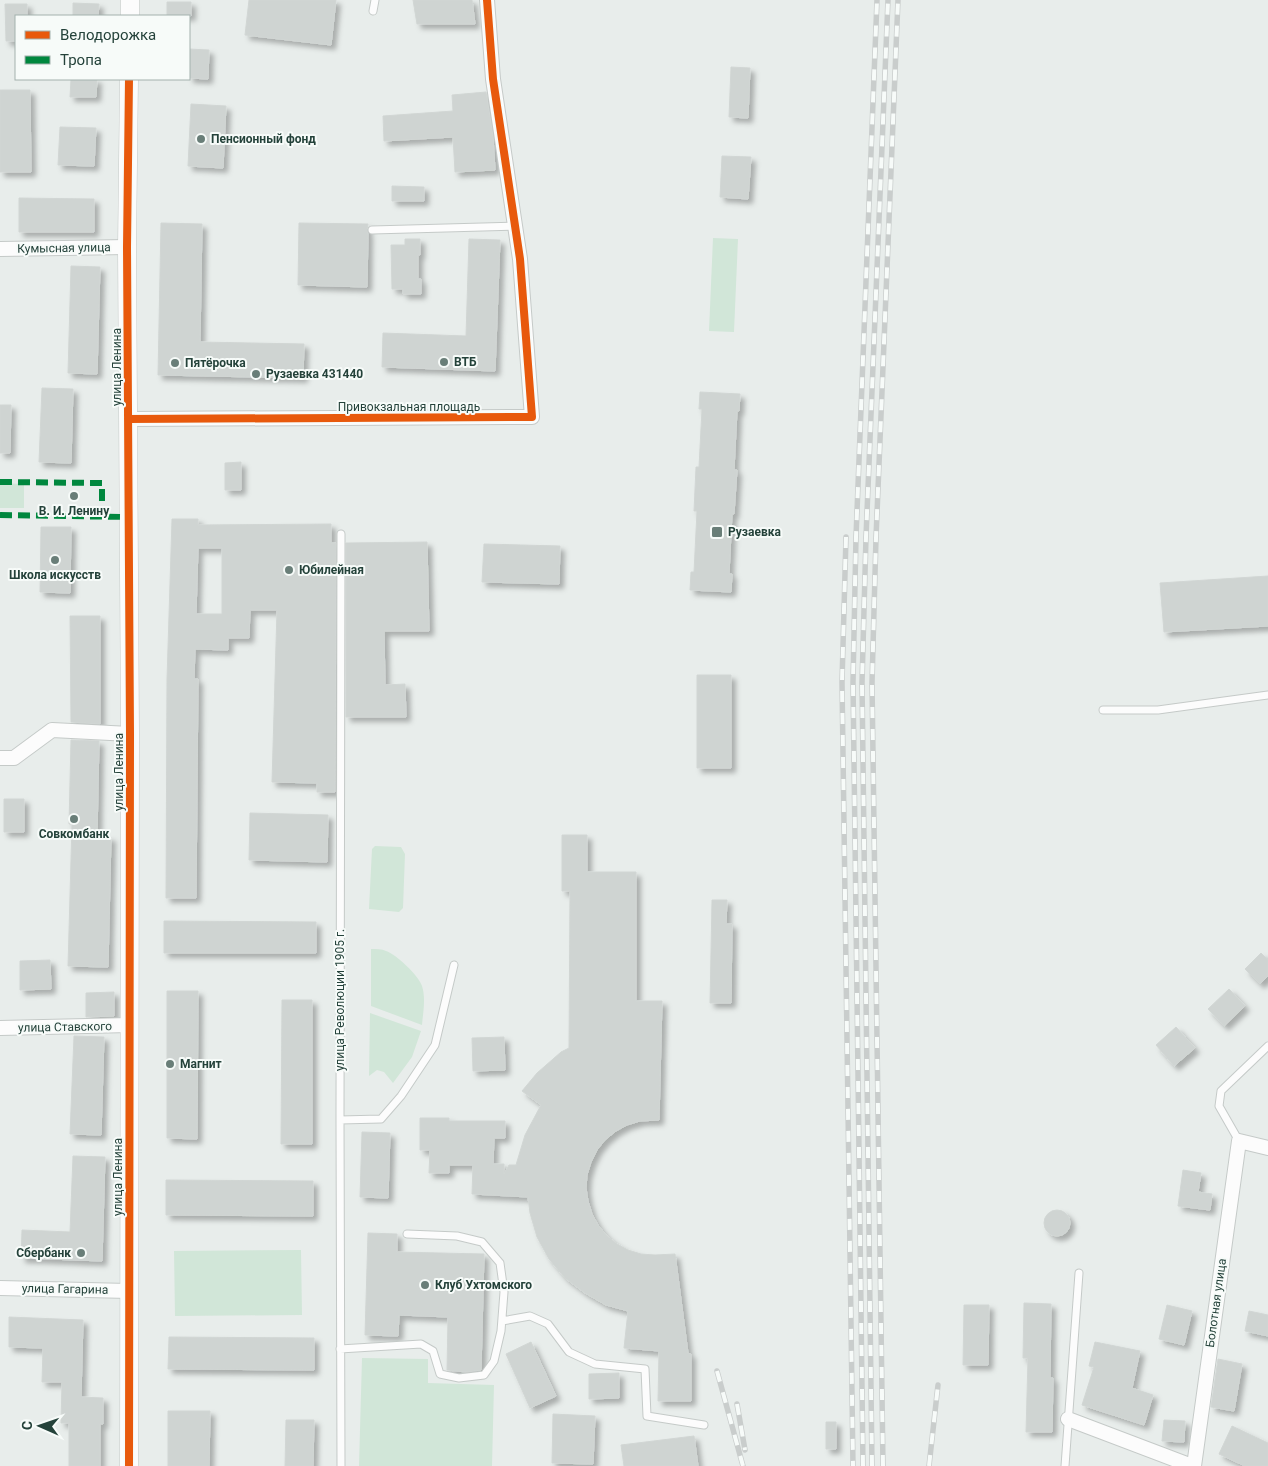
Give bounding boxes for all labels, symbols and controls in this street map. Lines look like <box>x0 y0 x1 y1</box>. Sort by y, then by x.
legend <box>15 15 190 80</box>
text: Велодорожка <box>60 26 156 44</box>
text: Тропа <box>60 51 102 69</box>
place label: Пенсионный фонд <box>211 132 316 146</box>
marker: Пенсионный фонд <box>195 133 207 145</box>
street label: Кумысная улица <box>17 240 111 256</box>
street label: улица Ленина <box>110 328 124 406</box>
place label: ВТБ <box>454 355 477 369</box>
place label: Пятёрочка <box>185 356 246 370</box>
marker: ВТБ <box>438 356 450 368</box>
marker: Пятёрочка <box>169 357 181 369</box>
place label: Рузаевка 431440 <box>266 367 363 381</box>
marker: Рузаевка 431440 <box>250 368 262 380</box>
street label: Привокзальная площадь <box>338 400 480 414</box>
marker: В. И. Ленину <box>68 490 80 502</box>
place label: В. И. Ленину <box>39 504 110 518</box>
marker: Рузаевка <box>710 525 724 539</box>
place label: Рузаевка <box>728 525 781 539</box>
marker: Школа искусств <box>49 554 61 566</box>
place label: Юбилейная <box>299 563 364 577</box>
marker: Юбилейная <box>283 564 295 576</box>
place label: Школа искусств <box>9 568 101 582</box>
street label: улица Ленина <box>112 733 126 811</box>
marker: Совкомбанк <box>68 813 80 825</box>
place label: Совкомбанк <box>39 827 110 841</box>
street label: улица Революции 1905 г. <box>333 929 347 1071</box>
street label: улица Ставского <box>18 1019 112 1035</box>
place label: Магнит <box>180 1057 222 1071</box>
marker: Магнит <box>164 1058 176 1070</box>
street label: улица Ленина <box>111 1138 125 1216</box>
place label: Сбербанк <box>16 1246 71 1260</box>
marker: Сбербанк <box>75 1247 87 1259</box>
street label: Болотная улица <box>1203 1258 1229 1348</box>
place label: Клуб Ухтомского <box>435 1278 532 1292</box>
marker: Клуб Ухтомского <box>419 1279 431 1291</box>
street label: улица Гагарина <box>22 1281 108 1297</box>
north arrow <box>15 1401 65 1451</box>
text: С <box>19 1421 35 1430</box>

